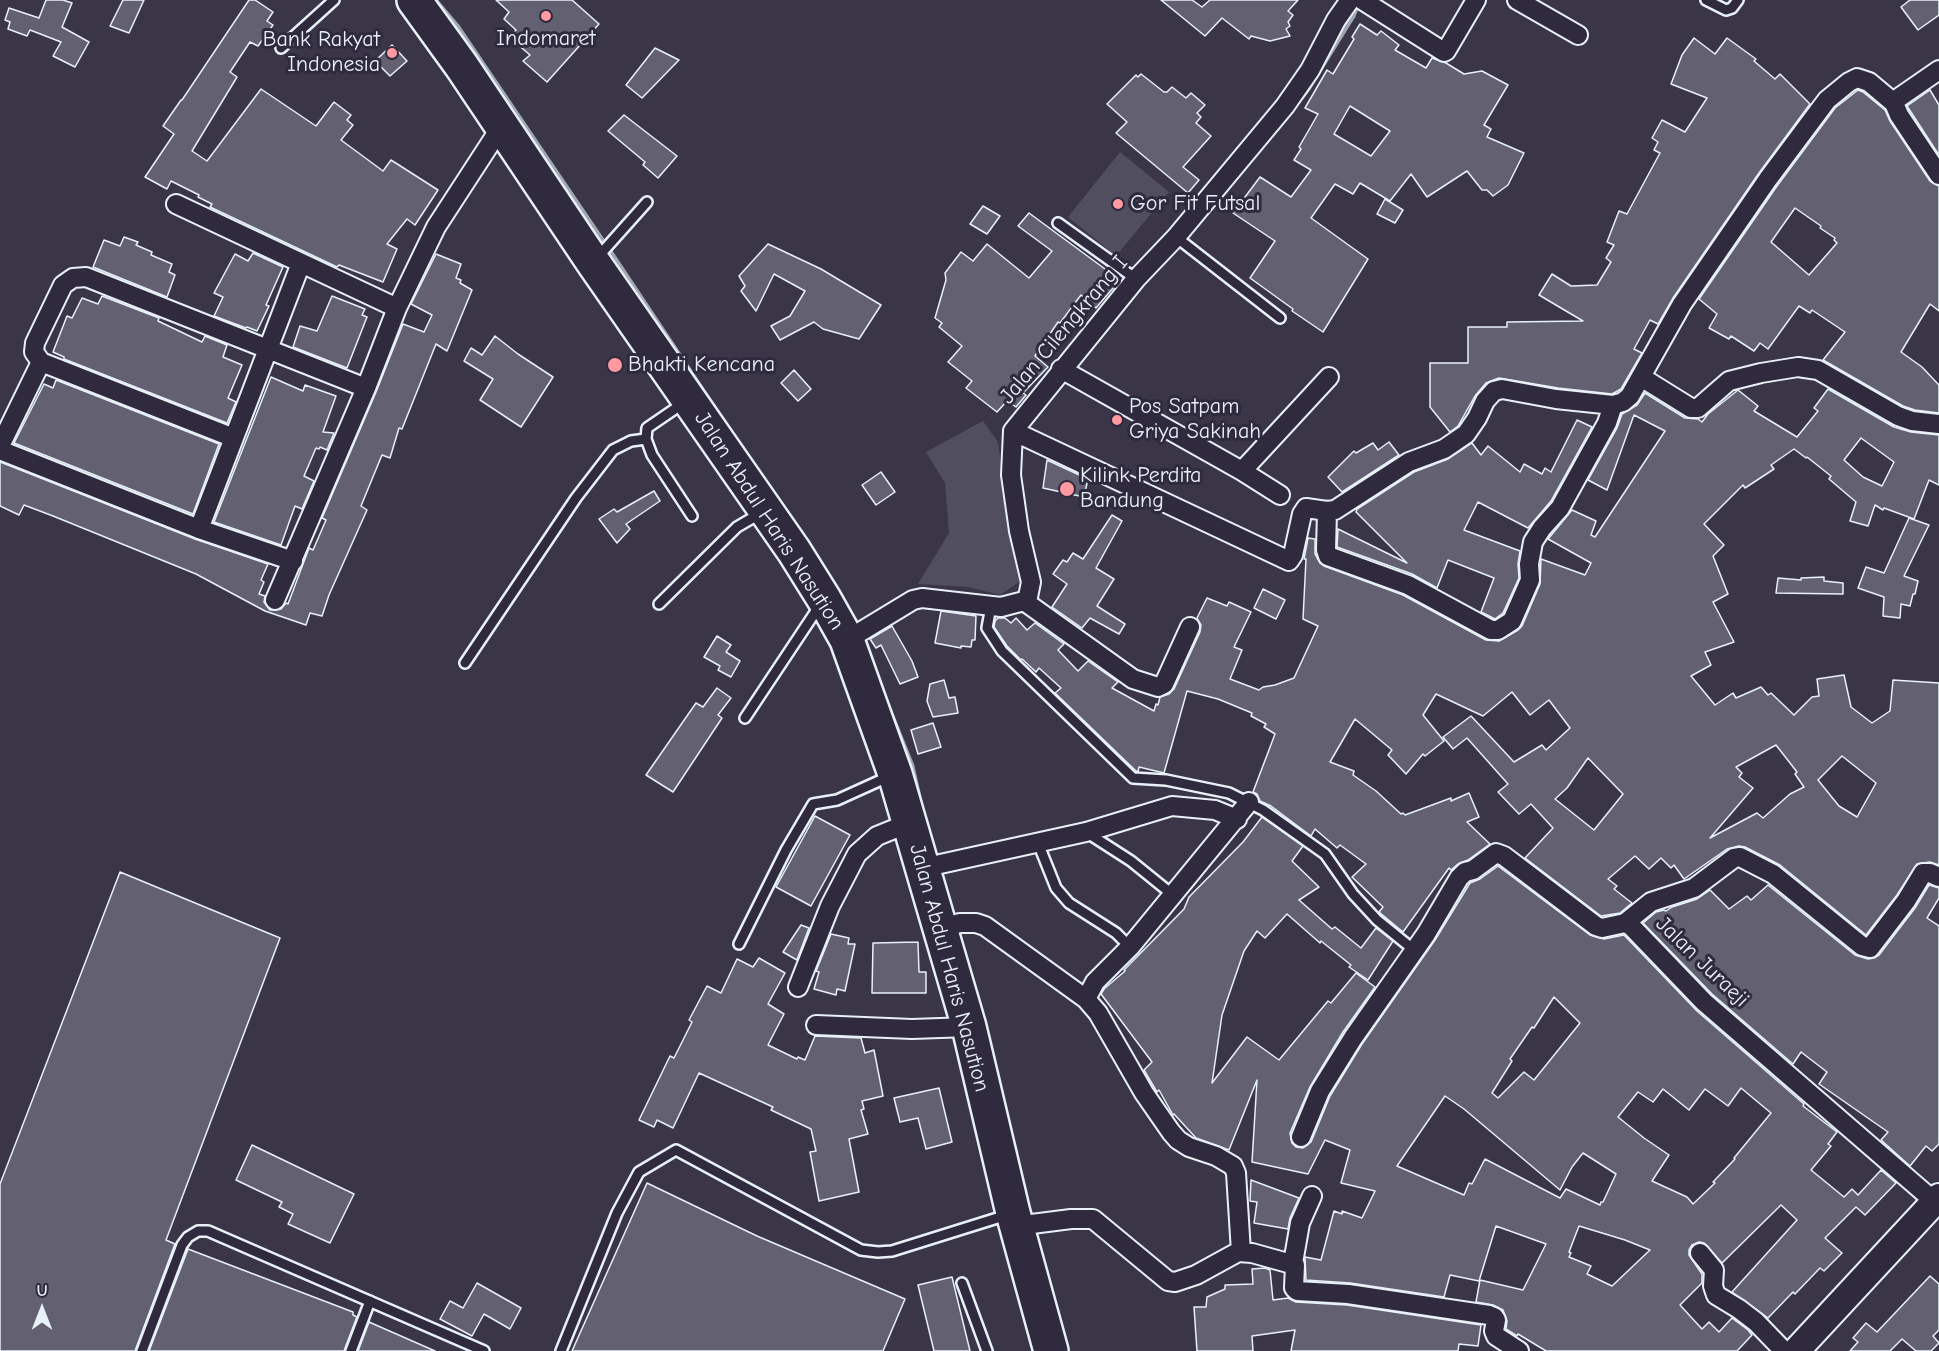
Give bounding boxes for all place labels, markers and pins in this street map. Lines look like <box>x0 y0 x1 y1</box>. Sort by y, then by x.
marker: Indomaret <box>539 9 553 23</box>
place label: Indomaret <box>496 26 596 52</box>
place label: Bank Rakyat Indonesia <box>263 27 380 78</box>
marker: Bank Rakyat Indonesia <box>385 46 399 60</box>
place label: Gor Fit Futsal <box>1130 191 1260 217</box>
marker: Gor Fit Futsal <box>1111 197 1125 211</box>
place label: Bhakti Kencana <box>628 352 775 378</box>
marker: Bhakti Kencana <box>606 356 624 374</box>
place label: Pos Satpam Griya Sakinah <box>1129 394 1261 446</box>
marker: Pos Satpam Griya Sakinah <box>1110 413 1124 427</box>
place label: Kilink Perdita Bandung <box>1080 463 1201 514</box>
marker: Kilink Perdita Bandung <box>1058 480 1076 498</box>

